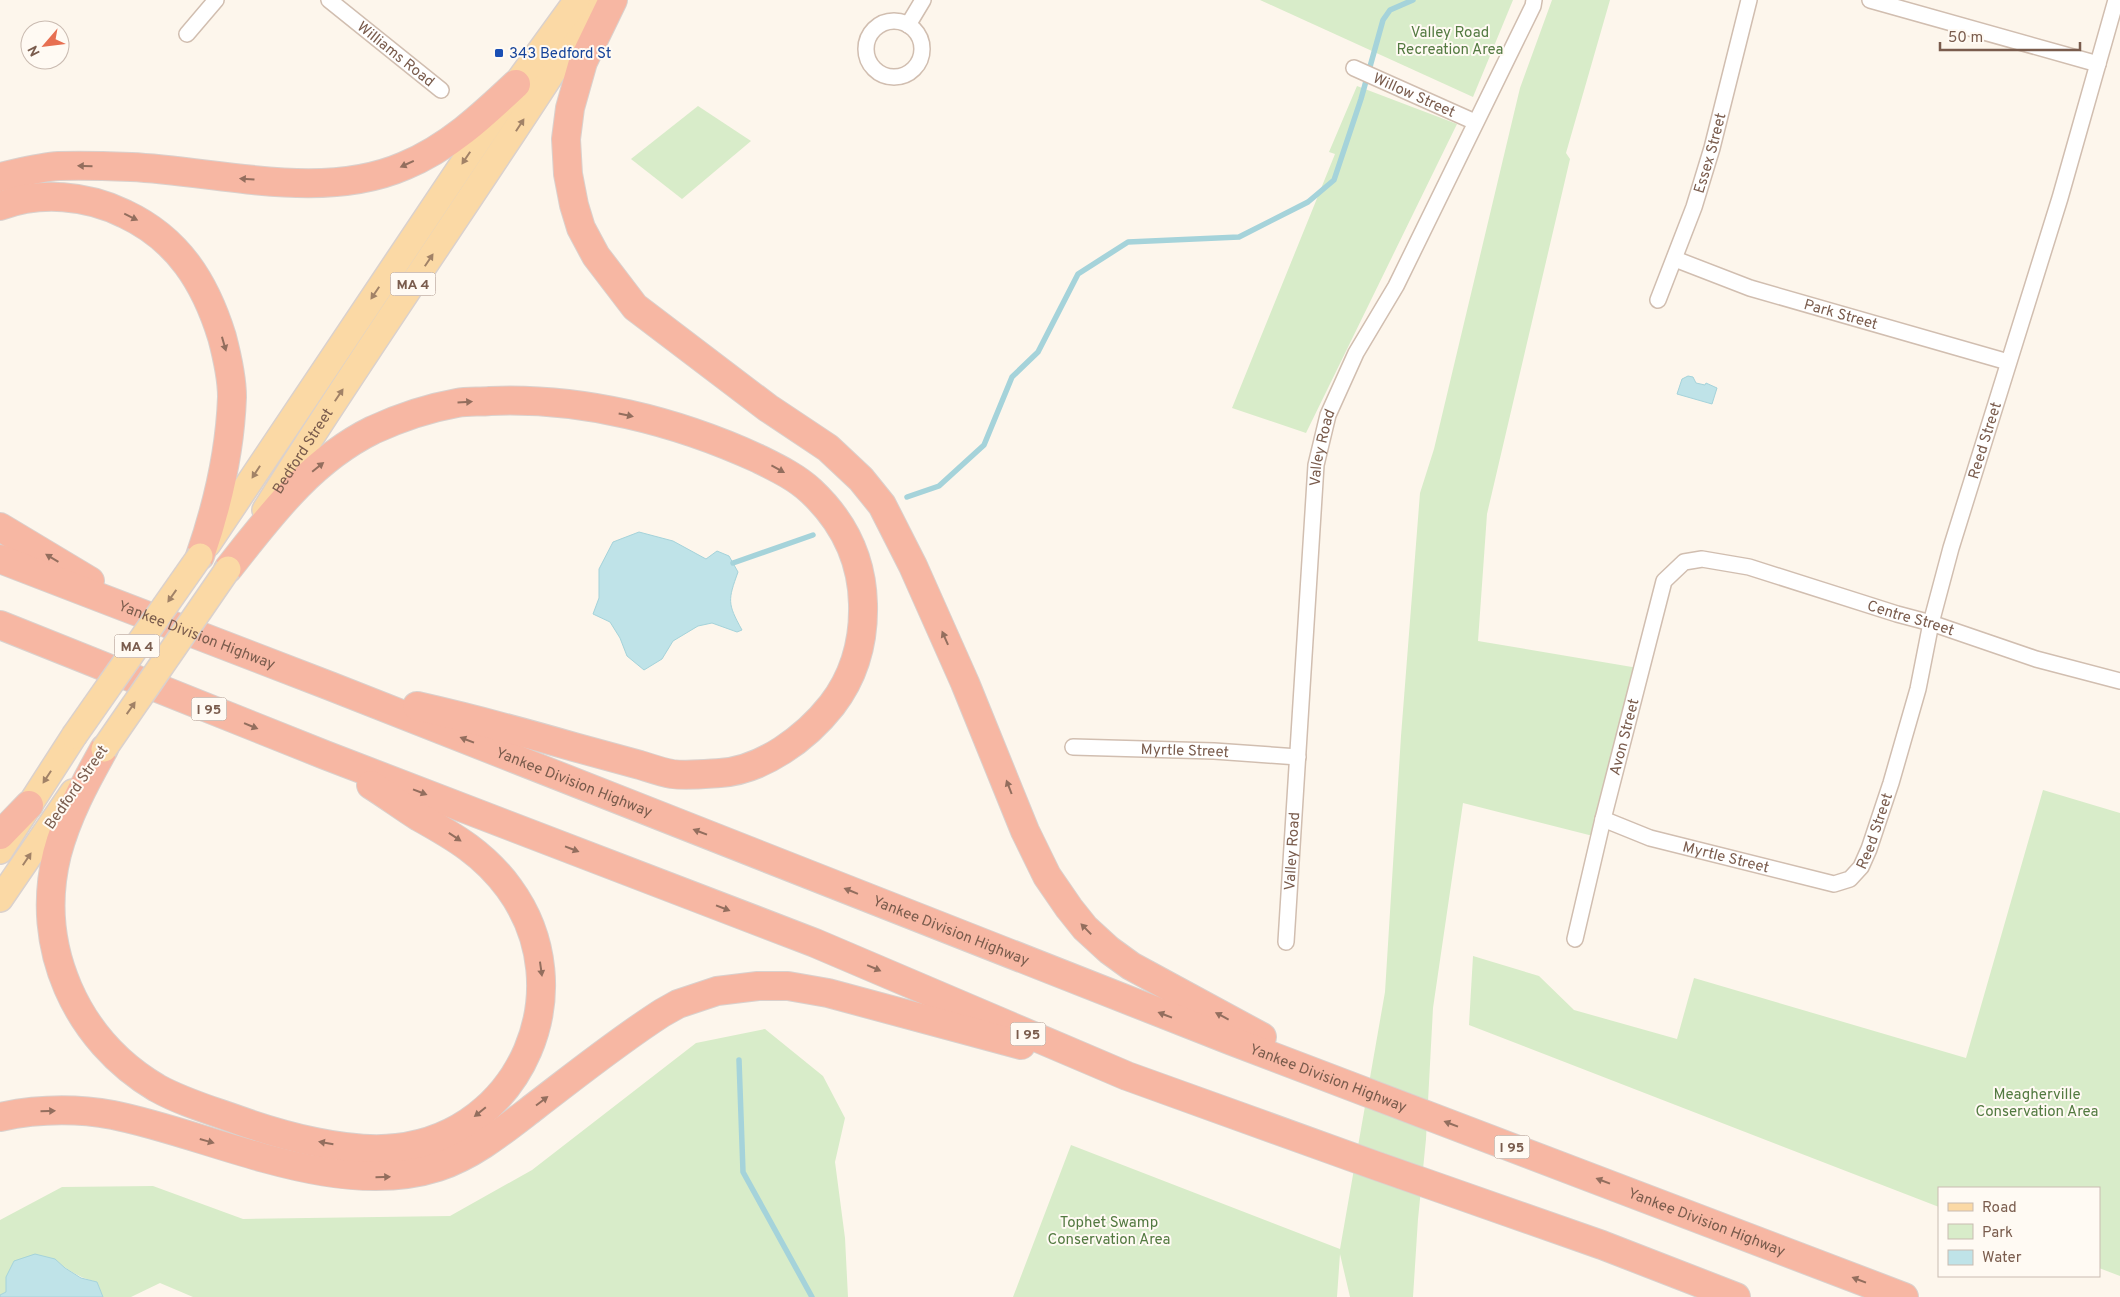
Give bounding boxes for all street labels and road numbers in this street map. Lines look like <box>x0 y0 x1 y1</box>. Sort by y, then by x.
street label: Williams Road <box>352 18 438 92</box>
street label: Willow Street <box>1370 70 1458 123</box>
street label: Essex Street <box>1691 111 1731 196</box>
road number: MA 4 <box>390 272 436 296</box>
street label: Park Street <box>1801 296 1880 335</box>
street label: Reed Street <box>1965 400 2007 482</box>
street label: Bedford Street <box>269 405 338 498</box>
street label: Valley Road <box>1307 406 1340 487</box>
street label: Yankee Division Highway <box>115 597 278 675</box>
street label: Centre Street <box>1865 597 1956 641</box>
road number: MA 4 <box>114 634 160 658</box>
street label: Avon Street <box>1607 697 1644 778</box>
road number: I 95 <box>192 698 226 721</box>
street label: Myrtle Street <box>1140 741 1230 763</box>
street label: Bedford Street <box>41 742 113 834</box>
street label: Yankee Division Highway <box>493 744 655 823</box>
street label: Reed Street <box>1853 791 1898 873</box>
street label: Valley Road <box>1281 811 1305 891</box>
street label: Myrtle Street <box>1680 839 1771 878</box>
street label: Yankee Division Highway <box>869 892 1032 971</box>
road number: I 95 <box>1010 1022 1046 1046</box>
street label: Yankee Division Highway <box>1246 1041 1409 1118</box>
road number: I 95 <box>1494 1136 1530 1158</box>
street label: Yankee Division Highway <box>1625 1185 1788 1262</box>

